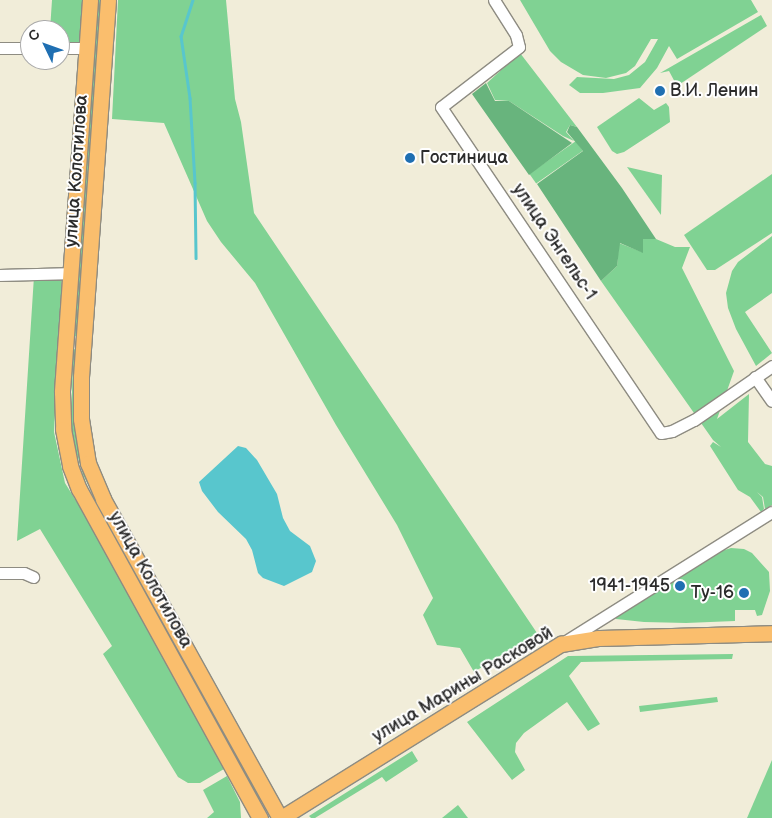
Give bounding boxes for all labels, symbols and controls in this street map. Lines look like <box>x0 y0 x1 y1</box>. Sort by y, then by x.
north arrow <box>20 20 70 70</box>
text: С <box>25 26 44 45</box>
place label: В.И. Ленин <box>670 80 759 102</box>
marker: В.И. Ленин <box>654 85 666 97</box>
street label: улица Колотилова <box>61 94 93 248</box>
place label: Гостиница <box>420 147 508 169</box>
marker: Гостиница <box>404 152 416 164</box>
street label: улица Энгельс-1 <box>507 180 601 304</box>
street label: улица Колотилова <box>104 508 196 652</box>
place label: 1941-1945 <box>589 575 670 597</box>
marker: 1941-1945 <box>674 580 686 592</box>
place label: Ту-16 <box>691 582 734 604</box>
marker: Ту-16 <box>738 587 750 599</box>
street label: улица Марины Расковой <box>369 622 557 748</box>

